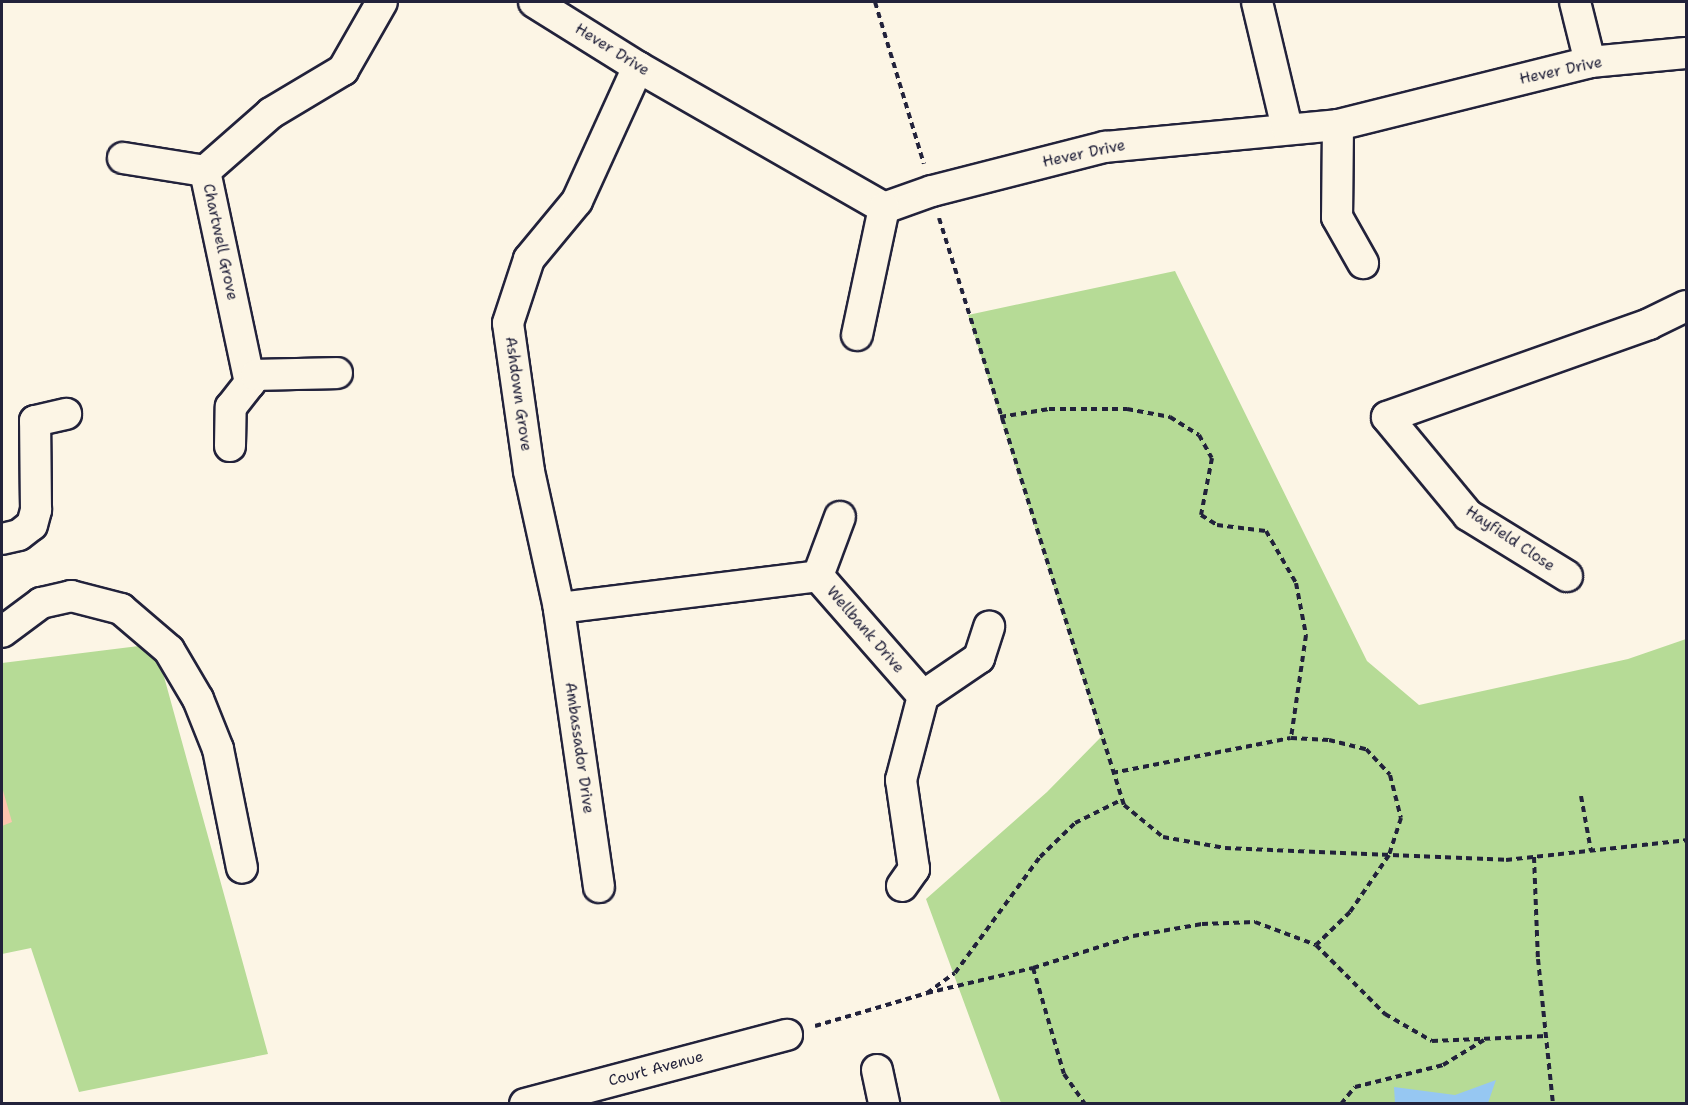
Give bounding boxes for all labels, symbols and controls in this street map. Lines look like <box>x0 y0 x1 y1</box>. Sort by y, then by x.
street label: Hever Drive <box>572 20 652 80</box>
street label: Hever Drive <box>1518 53 1604 89</box>
street label: Hever Drive <box>1041 136 1127 172</box>
street label: Chartwell Grove <box>199 182 241 302</box>
street label: Ashdown Grove <box>501 336 535 452</box>
street label: Hayfield Close <box>1462 503 1558 575</box>
street label: Wellbank Drive <box>822 583 908 677</box>
street label: Ambassador Drive <box>561 681 597 815</box>
street label: Court Avenue <box>606 1048 706 1090</box>

